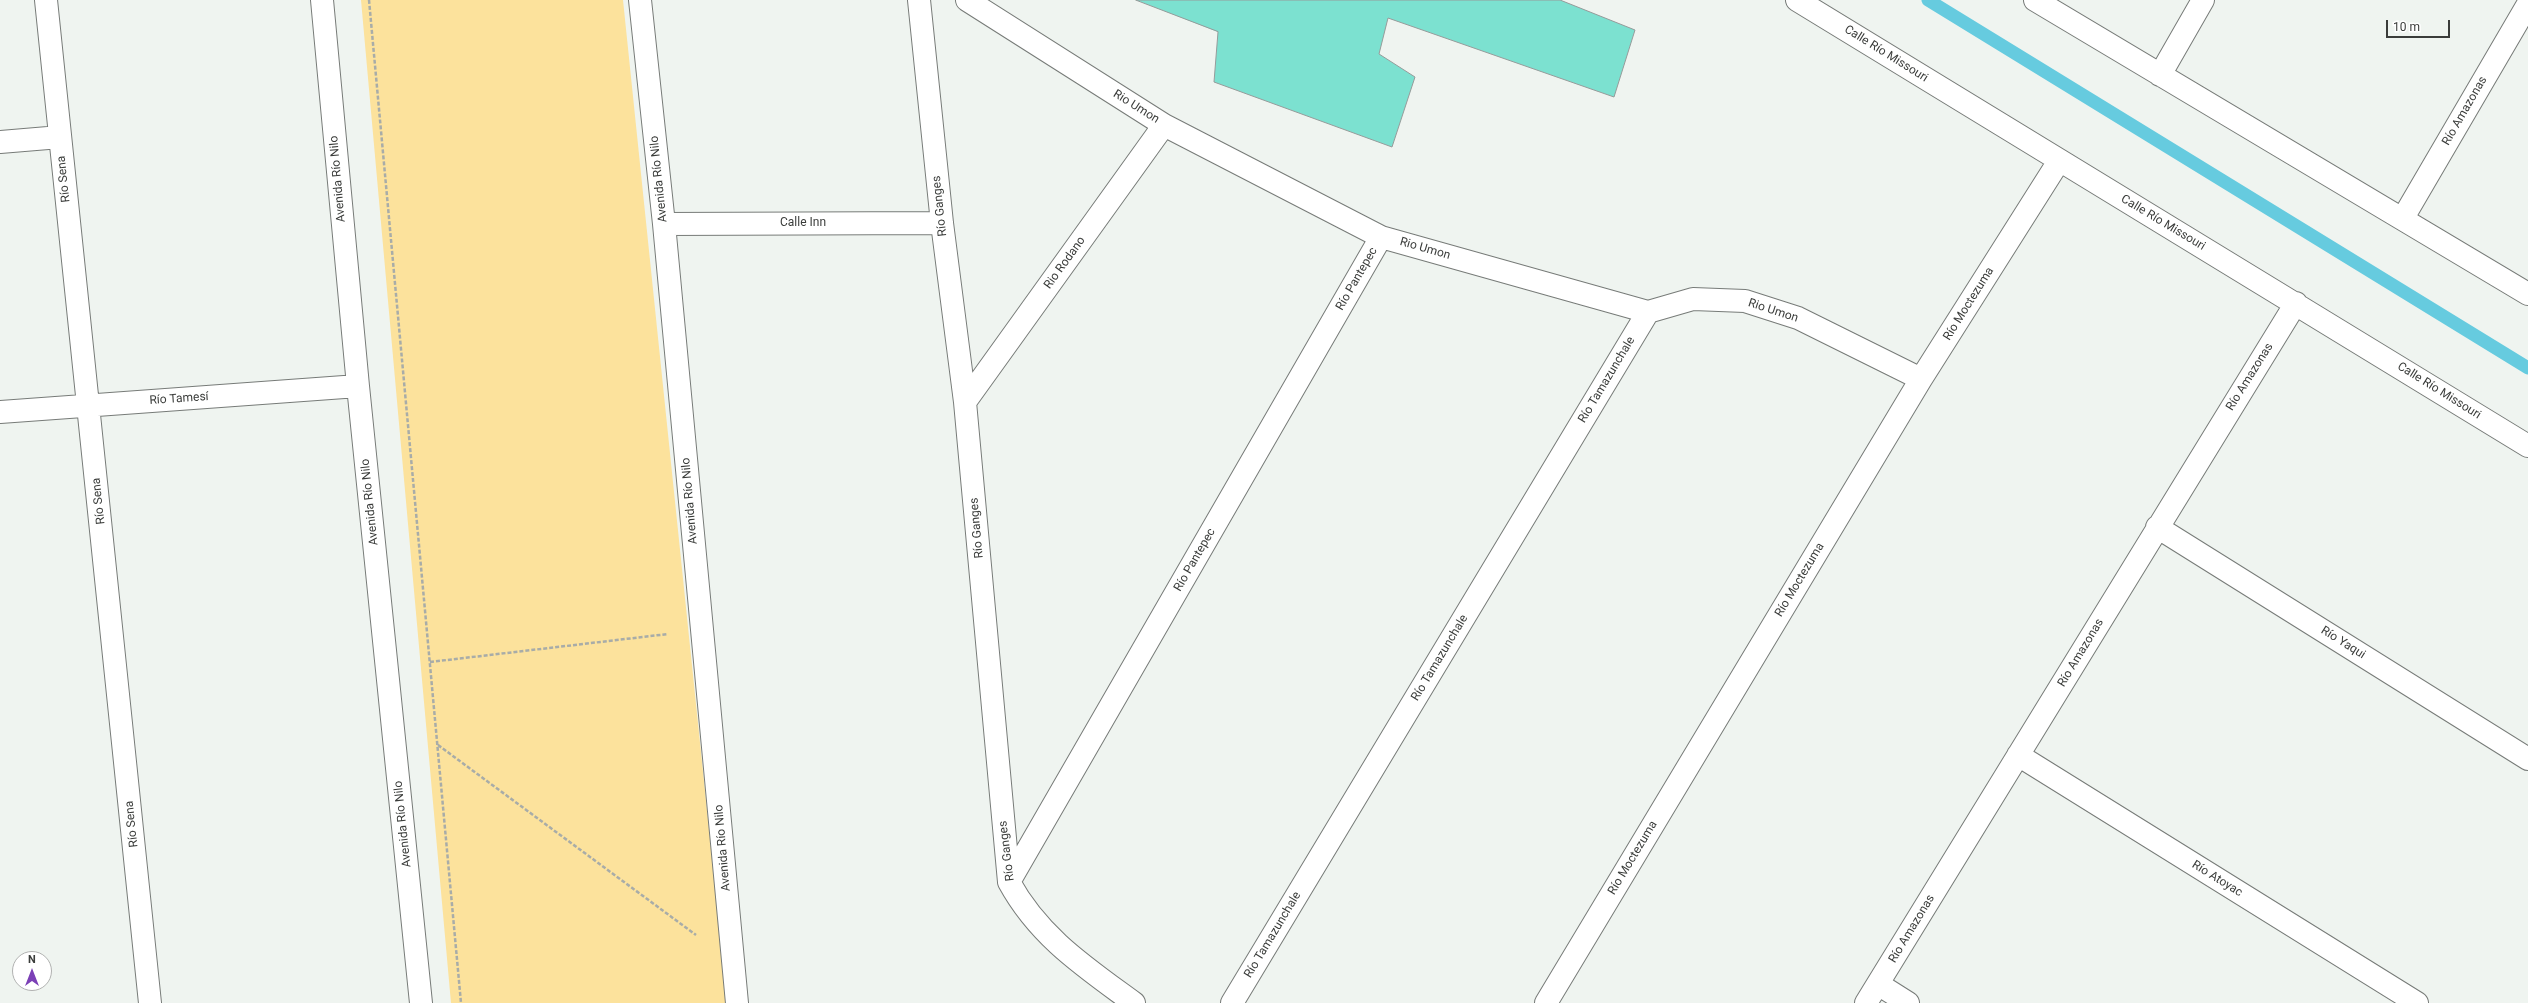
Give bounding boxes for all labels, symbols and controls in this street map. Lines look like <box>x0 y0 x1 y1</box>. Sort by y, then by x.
scale bar <box>2388 12 2452 38</box>
text: 10 m <box>2393 20 2420 34</box>
street label: Calle Río Missouri <box>1842 22 1930 86</box>
street label: Río Amazonas <box>2439 74 2491 148</box>
street label: Rio Umon <box>1110 87 1162 127</box>
street label: Avenida Río Nilo <box>327 135 349 223</box>
street label: Avenida Río Nilo <box>647 135 671 223</box>
street label: Río Sena <box>54 155 74 203</box>
street label: Río Ganges <box>930 175 950 237</box>
street label: Calle Río Missouri <box>2118 192 2208 254</box>
street label: Calle Inn <box>780 216 826 230</box>
street label: Rio Rodano <box>1041 234 1089 292</box>
street label: Rio Umon <box>1398 235 1452 263</box>
street label: Río Pantepec <box>1333 245 1381 313</box>
street label: Río Moctezuma <box>1941 265 1997 343</box>
street label: Rio Umon <box>1746 296 1800 326</box>
street label: Río Tamazunchale <box>1576 334 1638 426</box>
street label: Río Amazonas <box>2223 340 2277 414</box>
street label: Calle Río Missouri <box>2395 359 2483 423</box>
street label: Río Tamesí <box>149 390 209 408</box>
street label: Avenida Río Nilo <box>679 457 701 545</box>
street label: Avenida Río Nilo <box>358 458 382 546</box>
street label: Río Sena <box>89 477 109 525</box>
street label: Río Ganges <box>967 497 987 559</box>
street label: Río Pantepec <box>1171 526 1219 594</box>
street label: Río Moctezuma <box>1772 540 1828 620</box>
street label: Río Tamazunchale <box>1409 612 1471 704</box>
street label: Río Amazonas <box>2055 616 2107 690</box>
street label: Río Yaqui <box>2318 624 2368 662</box>
street label: Avenida Río Nilo <box>391 780 415 868</box>
street label: Río Sena <box>122 800 142 848</box>
street label: Avenida Río Nilo <box>712 804 734 892</box>
street label: Río Moctezuma <box>1605 818 1661 898</box>
street label: Río Ganges <box>996 820 1018 882</box>
street label: Río Atoyac <box>2189 858 2245 900</box>
street label: Río Tamazunchale <box>1242 889 1304 981</box>
street label: Río Amazonas <box>1886 892 1938 966</box>
north arrow <box>12 951 52 991</box>
text: N <box>28 953 36 966</box>

